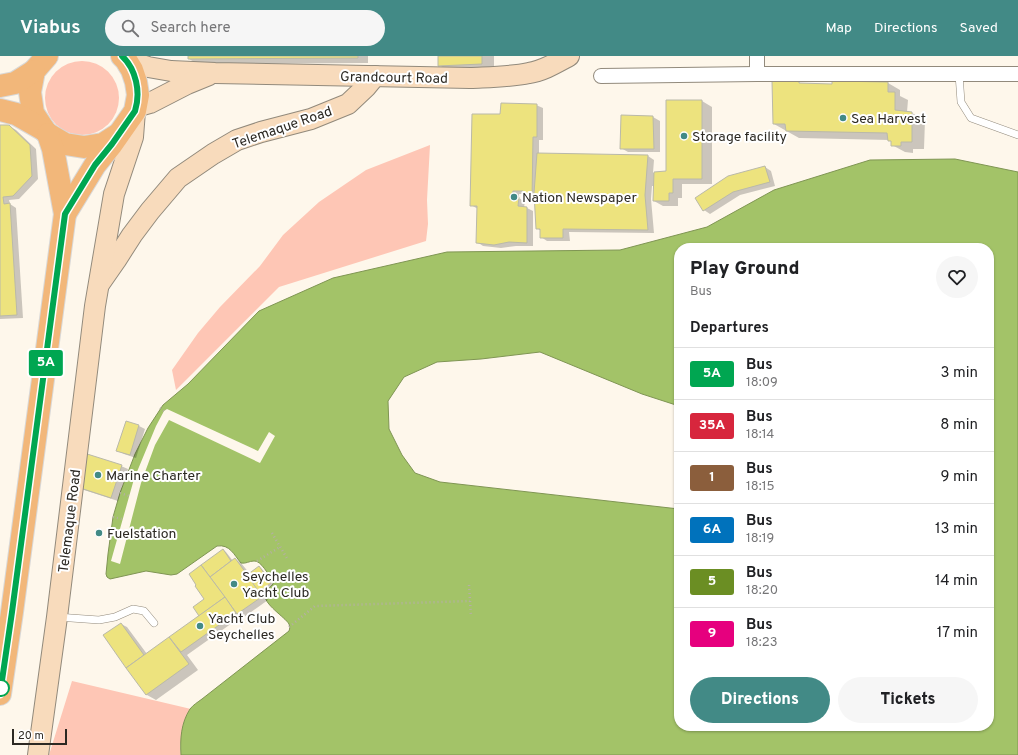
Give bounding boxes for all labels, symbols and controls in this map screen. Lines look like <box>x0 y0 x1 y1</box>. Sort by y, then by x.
search box <box>105 10 385 46</box>
text: Viabus <box>20 16 81 40</box>
icon: search <box>119 17 141 39</box>
text: Search here <box>151 19 231 38</box>
text: Map <box>826 20 852 37</box>
text: Directions <box>874 20 938 37</box>
text: Saved <box>960 20 998 37</box>
street label: Grandcourt Road <box>340 69 448 88</box>
street label: Telemaque Road <box>230 103 335 153</box>
place label: Sea Harvest <box>851 111 926 128</box>
marker: Sea Harvest <box>838 113 848 123</box>
place label: Storage facility <box>692 129 787 146</box>
marker: Storage facility <box>679 131 689 141</box>
place label: Nation Newspaper <box>522 190 637 207</box>
marker: Nation Newspaper <box>509 192 519 202</box>
button: heart <box>936 256 978 298</box>
text: Play Ground <box>690 257 800 281</box>
text: Bus <box>690 284 712 300</box>
text: Departures <box>690 319 769 338</box>
line badge: 5A <box>28 350 64 376</box>
text: 5A <box>37 354 55 371</box>
text: Bus <box>746 356 773 375</box>
text: 3 min <box>940 364 978 383</box>
text: 5A <box>703 365 721 382</box>
text: 18:09 <box>746 375 778 391</box>
text: Bus <box>746 408 773 427</box>
text: 8 min <box>940 416 978 435</box>
text: 35A <box>699 417 725 434</box>
text: 18:14 <box>746 427 774 443</box>
text: Bus <box>746 460 773 479</box>
street label: Telemaque Road <box>56 468 85 574</box>
place label: Marine Charter <box>106 468 201 485</box>
text: 9 min <box>941 468 978 487</box>
text: 1 <box>709 469 715 486</box>
marker: Marine Charter <box>93 470 103 480</box>
text: 18:15 <box>746 479 775 495</box>
text: Bus <box>746 512 773 531</box>
text: 13 min <box>935 520 978 539</box>
text: 6A <box>703 521 721 538</box>
place label: Fuelstation <box>107 526 176 543</box>
marker: Fuelstation <box>94 528 104 538</box>
text: 18:19 <box>746 531 774 547</box>
text: Bus <box>746 564 773 583</box>
place label: Seychelles Yacht Club <box>242 569 309 602</box>
text: 14 min <box>935 572 978 591</box>
text: 5 <box>708 573 716 590</box>
marker: Seychelles Yacht Club <box>229 579 239 589</box>
text: 18:20 <box>746 583 778 599</box>
place label: Yacht Club Seychelles <box>208 611 275 644</box>
text: Bus <box>746 616 773 635</box>
marker: Yacht Club Seychelles <box>195 621 205 631</box>
text: 17 min <box>937 624 978 643</box>
text: 9 <box>708 625 716 642</box>
text: 18:23 <box>746 635 778 651</box>
button: Directions <box>690 677 830 723</box>
button: Tickets <box>838 677 978 723</box>
unlabelled marker <box>0 679 10 697</box>
scale bar <box>12 727 67 746</box>
text: 20 m <box>18 729 44 743</box>

